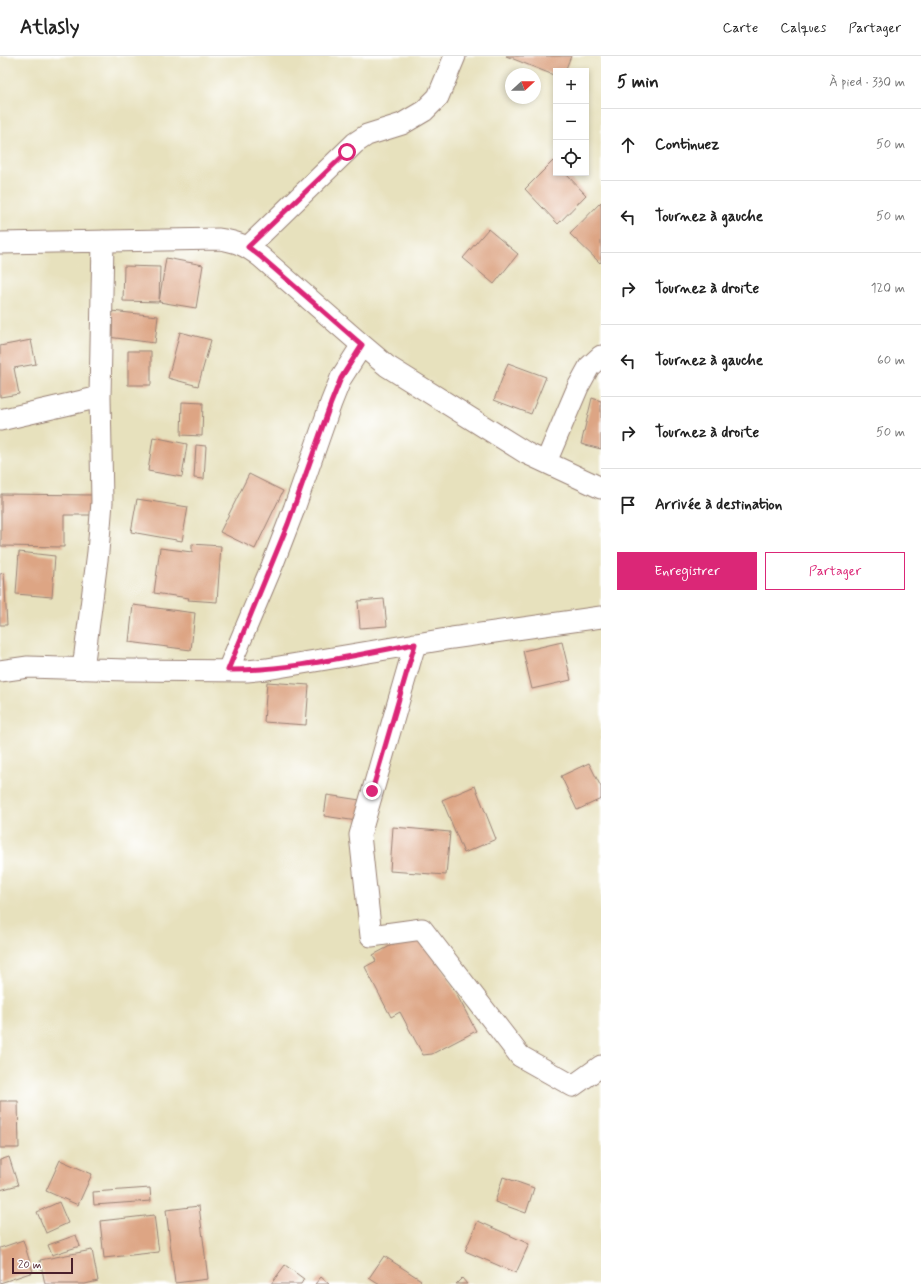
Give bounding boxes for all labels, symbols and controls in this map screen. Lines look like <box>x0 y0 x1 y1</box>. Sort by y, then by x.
text: Atlasly <box>20 15 79 40</box>
text: Carte <box>722 19 758 37</box>
text: Calques <box>780 19 826 37</box>
text: Partager <box>848 19 901 37</box>
north arrow <box>505 68 541 104</box>
map controls <box>553 68 589 176</box>
button: + <box>553 68 589 104</box>
text: 5 min <box>617 71 659 93</box>
text: À pied · 330 m <box>829 74 905 91</box>
button: − <box>553 104 589 140</box>
icon: ahead <box>617 134 639 156</box>
text: Continuez <box>655 135 719 155</box>
text: 50 m <box>876 136 905 153</box>
button: locate <box>553 140 589 176</box>
route start <box>338 143 356 161</box>
icon: left <box>617 206 639 228</box>
text: Tournez à gauche <box>655 207 763 227</box>
text: 50 m <box>876 208 905 225</box>
icon: right <box>617 278 639 300</box>
text: Tournez à droite <box>655 279 759 299</box>
text: 120 m <box>871 280 905 297</box>
icon: left <box>617 350 639 372</box>
text: Tournez à gauche <box>655 351 763 371</box>
text: 60 m <box>877 352 905 369</box>
icon: right <box>617 422 639 444</box>
text: Tournez à droite <box>655 423 759 443</box>
text: 50 m <box>876 424 905 441</box>
icon: arrive <box>617 494 639 516</box>
text: Arrivée à destination <box>655 495 782 515</box>
button: Enregistrer <box>617 552 757 590</box>
button: Partager <box>765 552 905 590</box>
route end <box>363 782 381 800</box>
scale bar <box>12 1256 73 1275</box>
text: 20 m <box>18 1258 41 1272</box>

